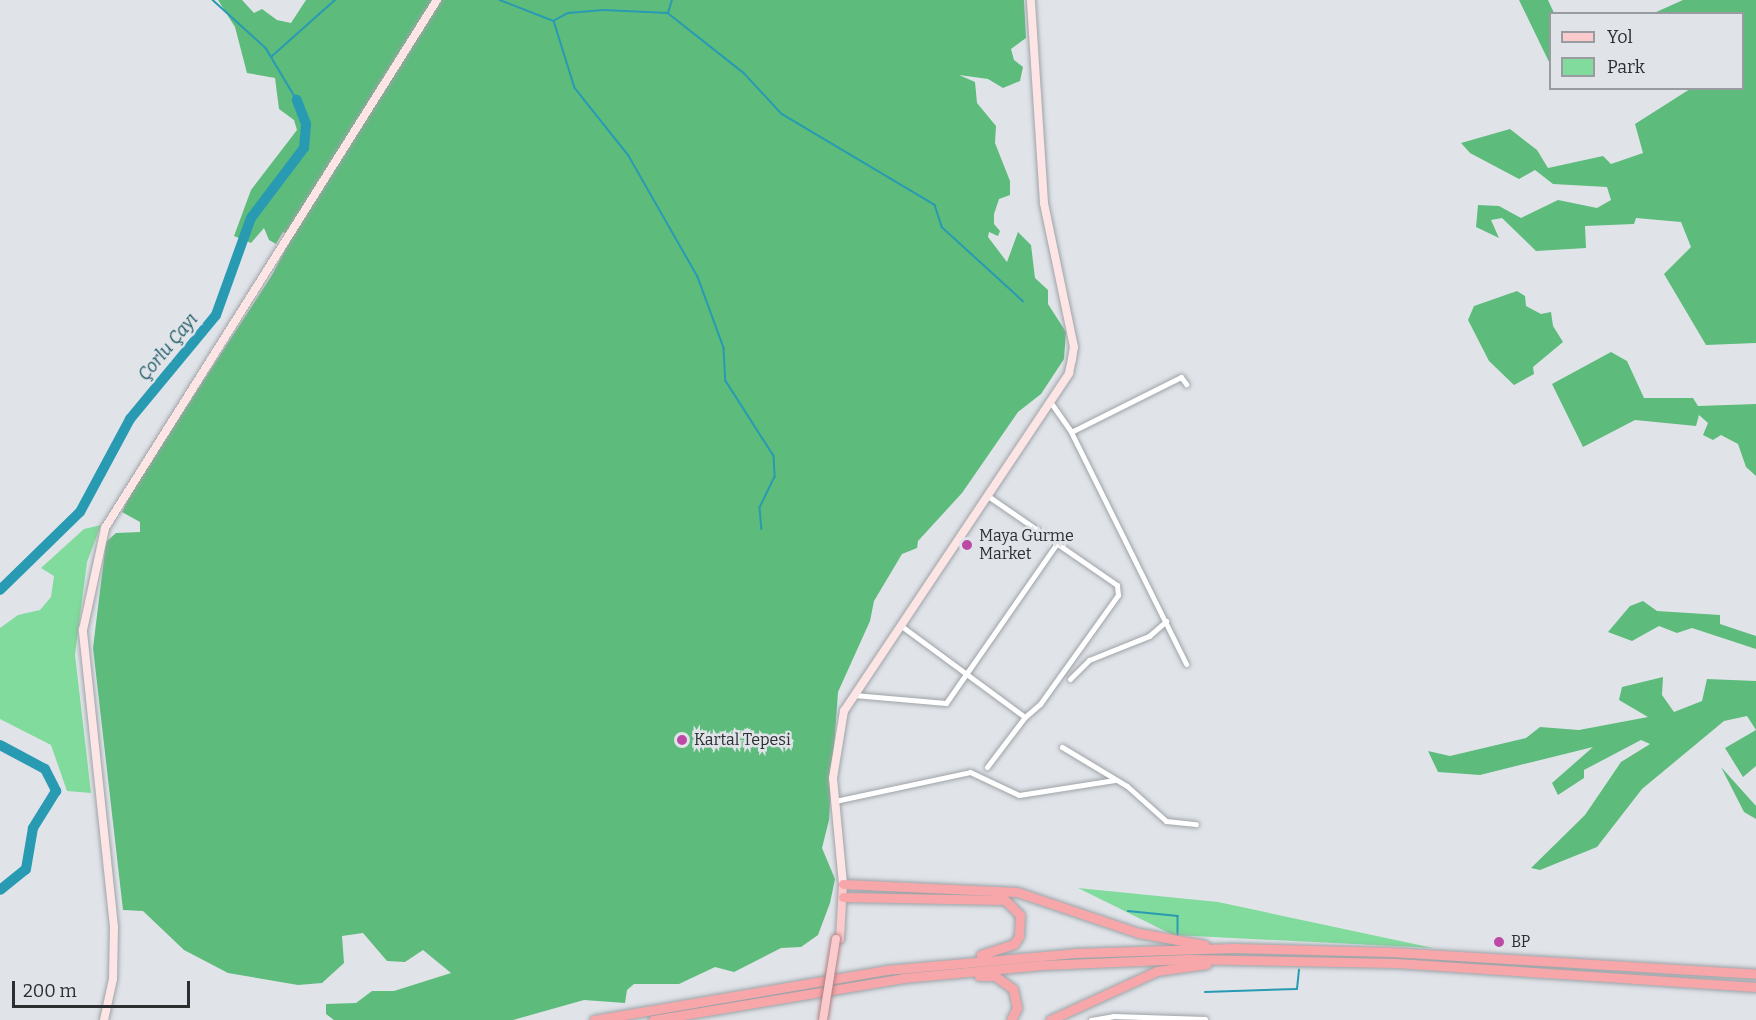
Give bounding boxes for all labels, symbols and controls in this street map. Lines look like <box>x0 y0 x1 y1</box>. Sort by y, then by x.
legend <box>1549 12 1744 90</box>
text: Yol <box>1607 26 1633 48</box>
text: Park <box>1607 56 1645 78</box>
water label: Çorlu Çayı <box>133 309 203 385</box>
place label: Maya Gurme Market <box>979 526 1074 564</box>
marker: Maya Gurme Market <box>960 538 974 552</box>
place label: Kartal Tepesi <box>694 730 791 750</box>
marker: Kartal Tepesi <box>675 733 689 747</box>
place label: BP <box>1511 932 1530 952</box>
marker: BP <box>1492 935 1506 949</box>
scale bar <box>15 969 194 1007</box>
text: 200 m <box>23 980 77 1002</box>

